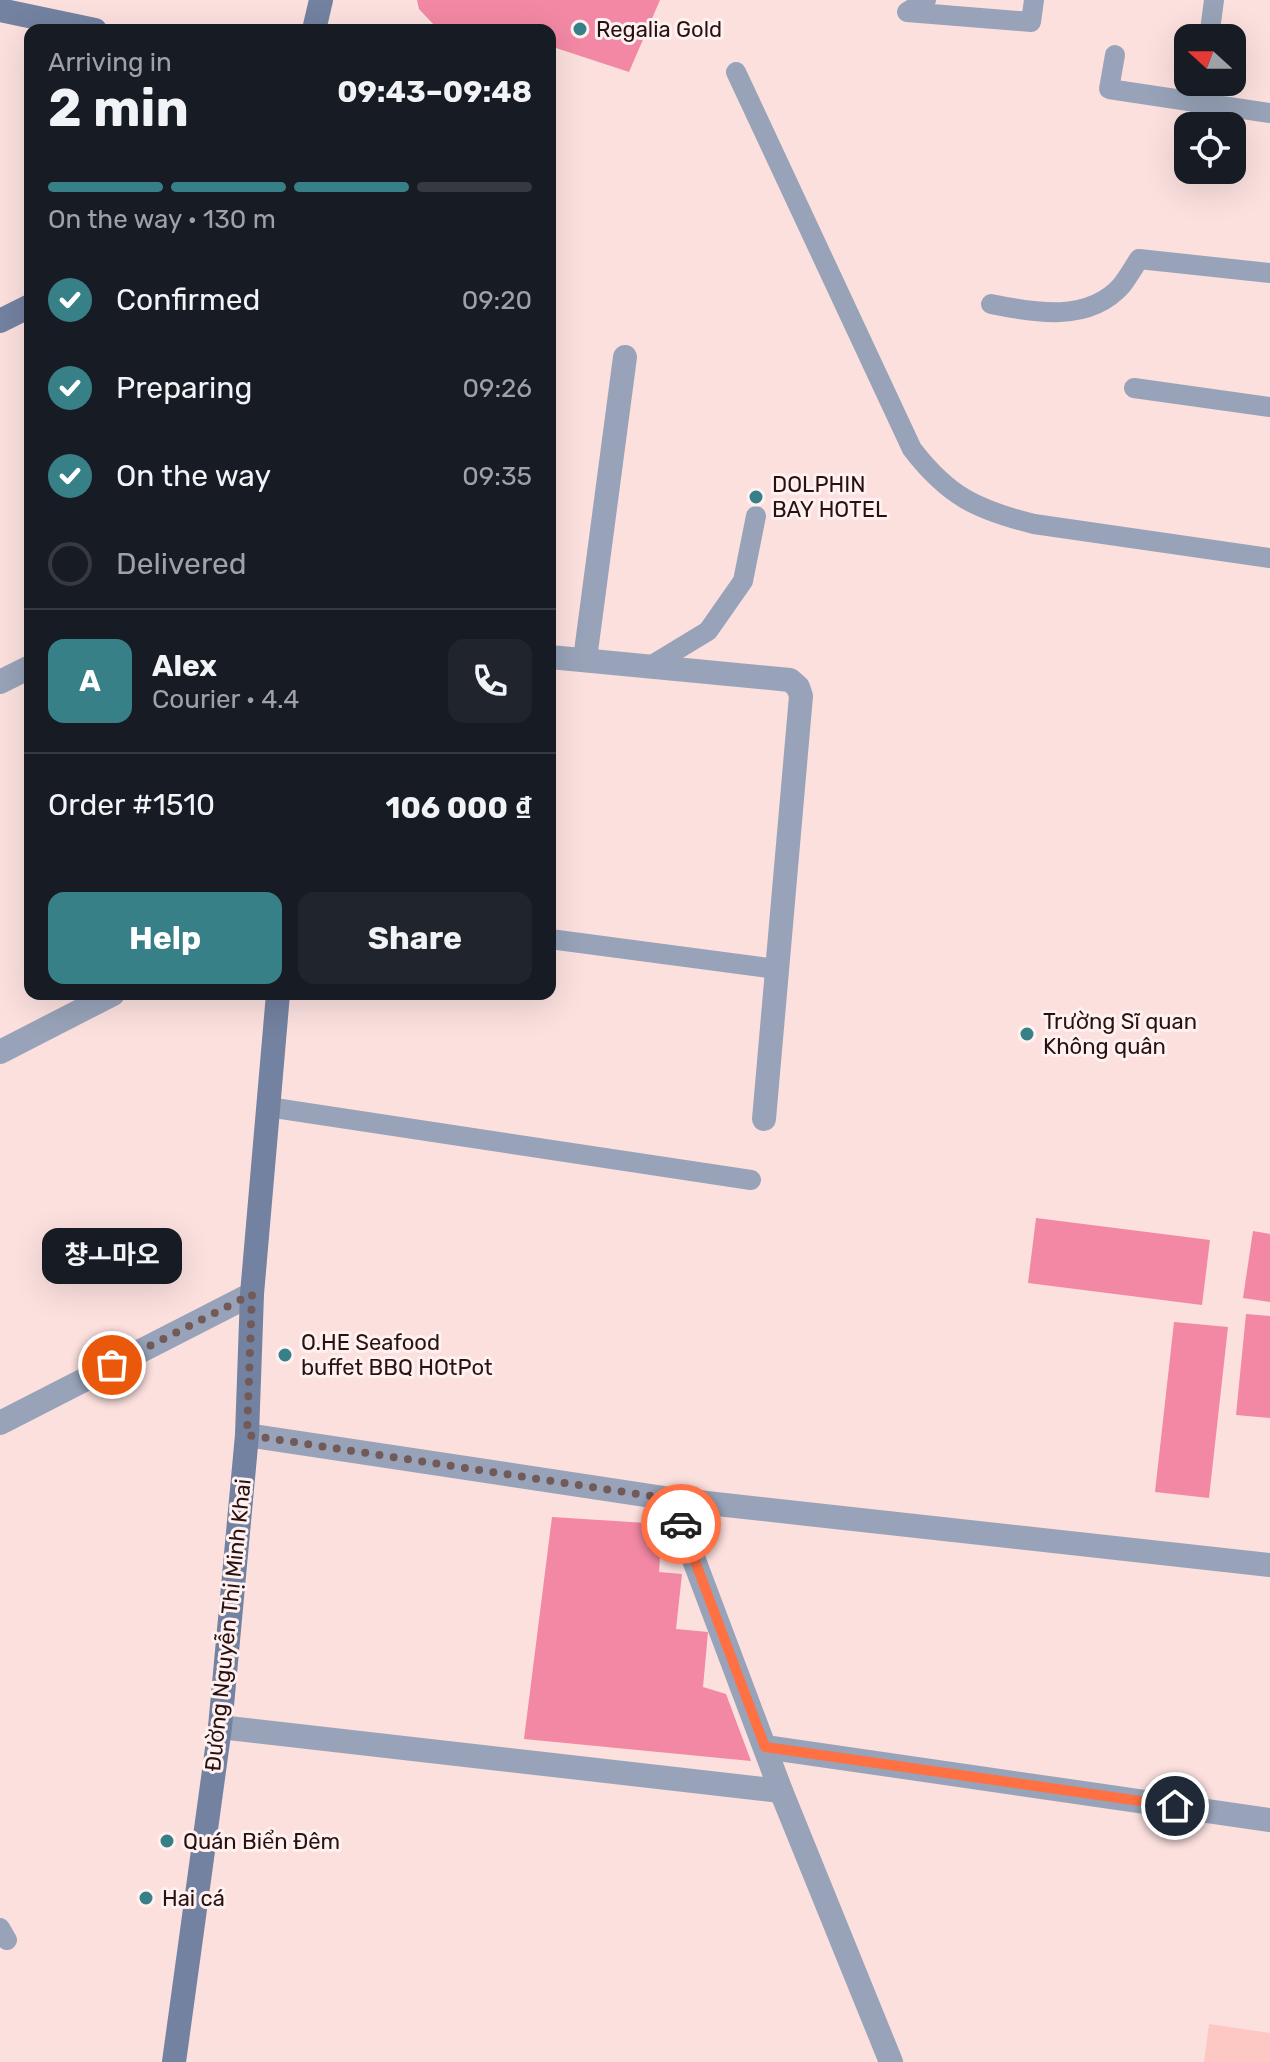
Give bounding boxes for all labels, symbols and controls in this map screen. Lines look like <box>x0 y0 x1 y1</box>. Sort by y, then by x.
place label: Regalia Gold <box>596 16 722 43</box>
marker: Regalia Gold <box>571 20 589 38</box>
north arrow <box>1174 24 1246 96</box>
map controls <box>1174 24 1246 184</box>
text: Arriving in <box>48 47 172 78</box>
text: 09:43–09:48 <box>337 74 532 110</box>
text: 2 min <box>48 77 189 139</box>
button: locate <box>1174 112 1246 184</box>
text: On the way · 130 m <box>48 204 276 235</box>
icon: check <box>48 278 92 322</box>
text: Confirmed <box>116 282 260 318</box>
text: 09:20 <box>462 285 532 316</box>
icon: check <box>48 366 92 410</box>
text: Preparing <box>116 370 252 406</box>
text: 09:26 <box>462 373 532 404</box>
icon: check <box>48 454 92 498</box>
text: On the way <box>116 458 271 494</box>
text: 09:35 <box>462 461 532 492</box>
place label: DOLPHIN BAY HOTEL <box>772 471 887 523</box>
marker: DOLPHIN BAY HOTEL <box>747 488 765 506</box>
text: Delivered <box>116 546 247 582</box>
button: phone <box>448 639 532 723</box>
text: Alex <box>152 648 217 684</box>
text: A <box>79 663 101 699</box>
text: Courier · 4.4 <box>152 684 299 715</box>
text: Order #1510 <box>48 787 215 823</box>
text: 106 000 ₫ <box>385 790 532 826</box>
button: Help <box>48 892 282 984</box>
button: Share <box>298 892 532 984</box>
place label: Trường Sĩ quan Không quân <box>1043 1008 1197 1060</box>
marker: Trường Sĩ quan Không quân <box>1018 1025 1036 1043</box>
callout: 챵ㅗ마오 <box>42 1229 182 1285</box>
text: 챵ㅗ마오 <box>64 1240 160 1271</box>
place label: O.HE Seafood buffet BBQ HOtPot <box>301 1329 493 1381</box>
pin <box>78 1331 146 1399</box>
icon: bag <box>90 1343 134 1387</box>
marker: O.HE Seafood buffet BBQ HOtPot <box>276 1346 294 1364</box>
street label: Đường Nguyễn Thị Minh Khai <box>199 1477 257 1773</box>
courier <box>641 1484 721 1564</box>
icon: car <box>659 1502 703 1546</box>
pin <box>1141 1772 1209 1840</box>
icon: home <box>1153 1784 1197 1828</box>
place label: Quán Biển Đêm <box>183 1828 340 1855</box>
marker: Quán Biển Đêm <box>158 1832 176 1850</box>
place label: Hai cá <box>162 1885 225 1912</box>
marker: Hai cá <box>137 1889 155 1907</box>

